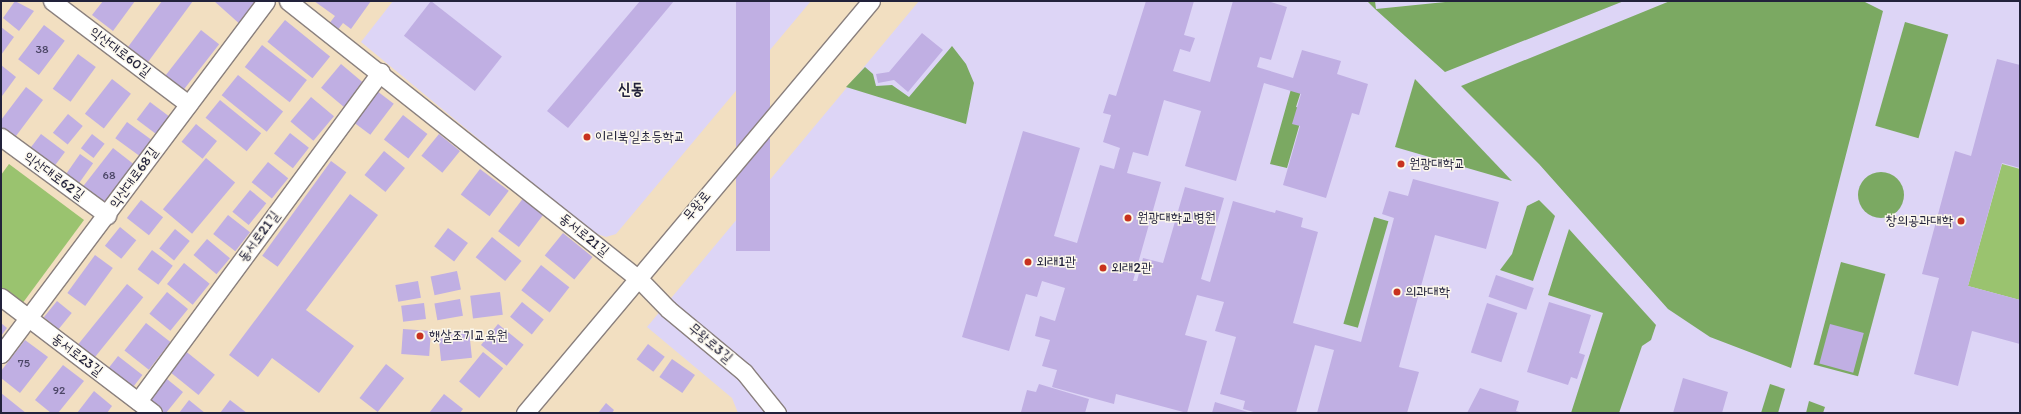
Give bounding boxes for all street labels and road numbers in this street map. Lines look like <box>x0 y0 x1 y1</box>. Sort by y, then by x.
street label: 익산대로60길 <box>86 24 154 80</box>
street label: 익산대로68길 <box>106 144 162 212</box>
street label: 익산대로62길 <box>20 148 88 204</box>
street label: 무왕로 <box>680 188 714 224</box>
street label: 동서로21길 <box>235 208 283 266</box>
street label: 동서로21길 <box>556 210 612 260</box>
street label: 무왕로3길 <box>684 320 736 366</box>
street label: 동서로23길 <box>48 330 106 380</box>

